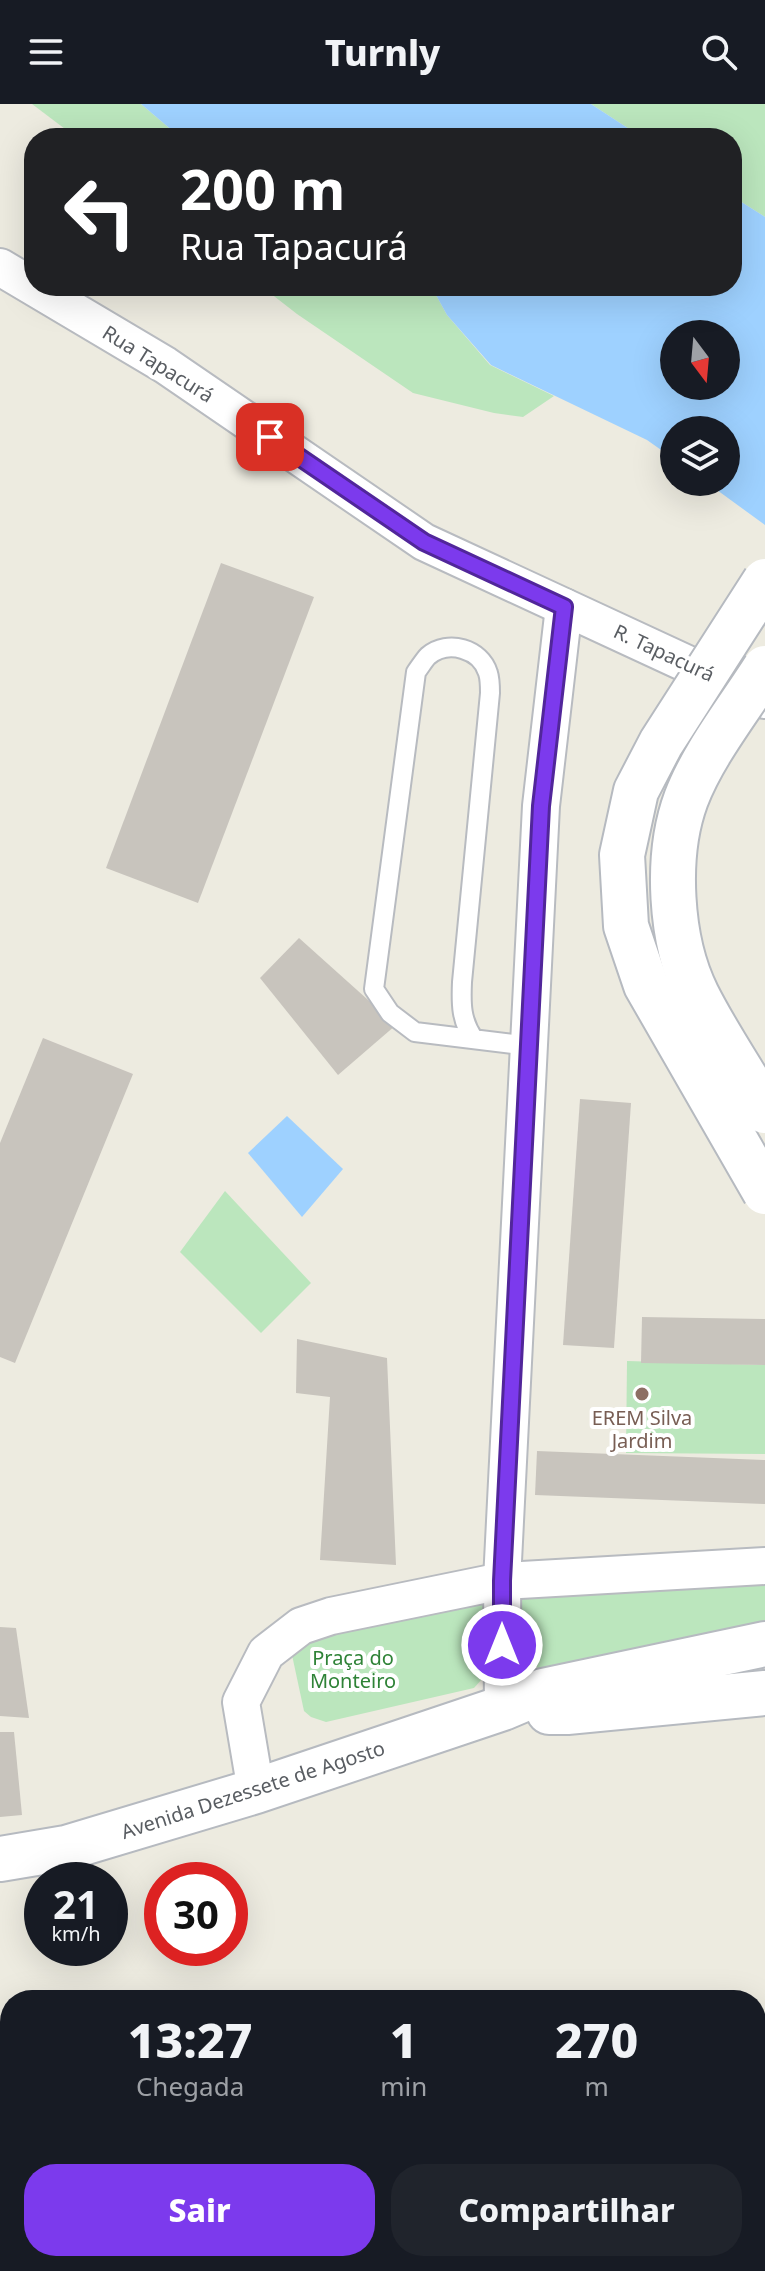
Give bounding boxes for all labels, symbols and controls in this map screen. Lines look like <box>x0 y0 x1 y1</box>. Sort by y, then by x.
text: Turnly <box>325 28 440 77</box>
icon: menu <box>24 30 68 74</box>
icon: search <box>697 30 741 74</box>
text: 200 m <box>180 150 345 226</box>
icon: left <box>48 160 152 264</box>
text: Rua Tapacurá <box>180 222 408 271</box>
street label: Rua Tapacurá <box>97 319 219 409</box>
north arrow <box>660 320 740 400</box>
map controls <box>660 320 740 496</box>
pin <box>236 403 304 471</box>
icon: arrive <box>248 415 292 459</box>
button: layers <box>660 416 740 496</box>
street label: R. Tapacurá <box>609 617 719 688</box>
marker: EREM Silva Jardim <box>633 1385 651 1403</box>
place label: EREM Silva Jardim <box>592 1404 692 1454</box>
position arrow <box>460 1603 544 1687</box>
park label: Praça do Monteiro <box>310 1644 396 1694</box>
street label: Avenida Dezessete de Agosto <box>118 1734 388 1845</box>
speed limit sign: 30 <box>144 1862 248 1966</box>
text: 21 <box>53 1876 99 1931</box>
text: km/h <box>51 1920 101 1947</box>
text: 13:27 <box>128 2007 252 2072</box>
text: 1 <box>390 2007 418 2072</box>
text: 270 <box>555 2007 638 2072</box>
text: Chegada <box>136 2068 244 2104</box>
text: min <box>380 2068 427 2104</box>
text: m <box>584 2068 609 2104</box>
button: Sair <box>24 2164 375 2256</box>
button: Compartilhar <box>391 2164 742 2256</box>

